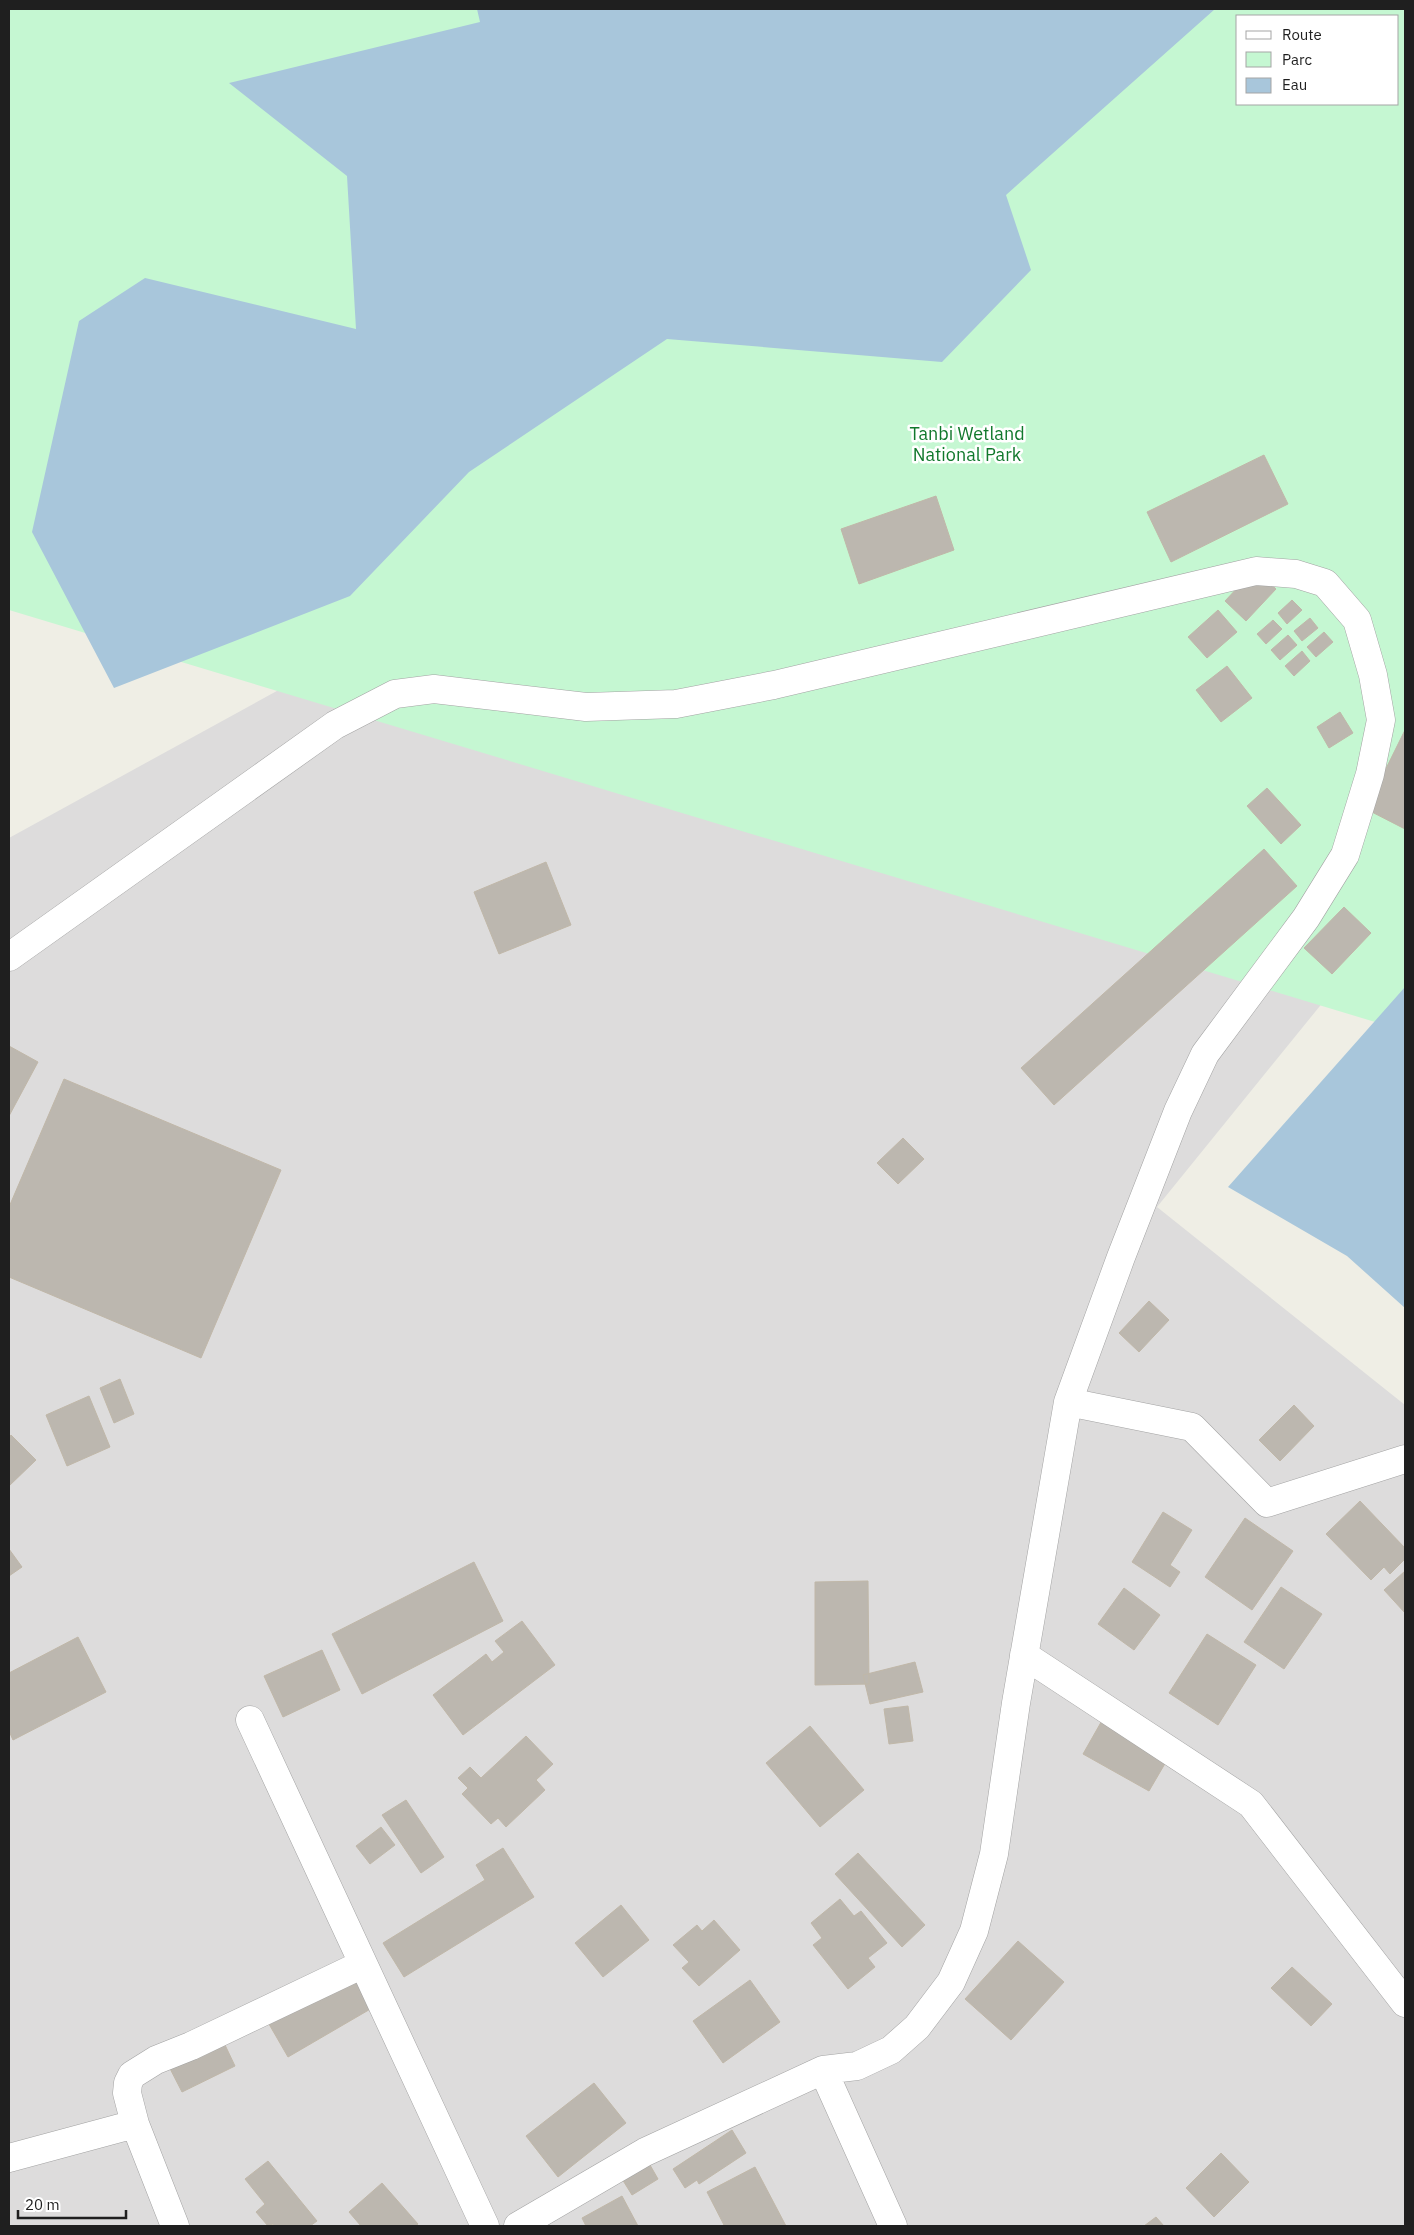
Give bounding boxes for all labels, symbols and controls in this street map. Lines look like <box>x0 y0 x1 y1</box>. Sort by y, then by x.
legend <box>1236 15 1399 105</box>
text: Route <box>1282 25 1322 44</box>
text: Parc <box>1282 50 1312 69</box>
text: Eau <box>1282 75 1307 94</box>
park label: Tanbi Wetland National Park <box>909 422 1025 466</box>
scale bar <box>18 2188 125 2220</box>
text: 20 m <box>25 2195 60 2214</box>

